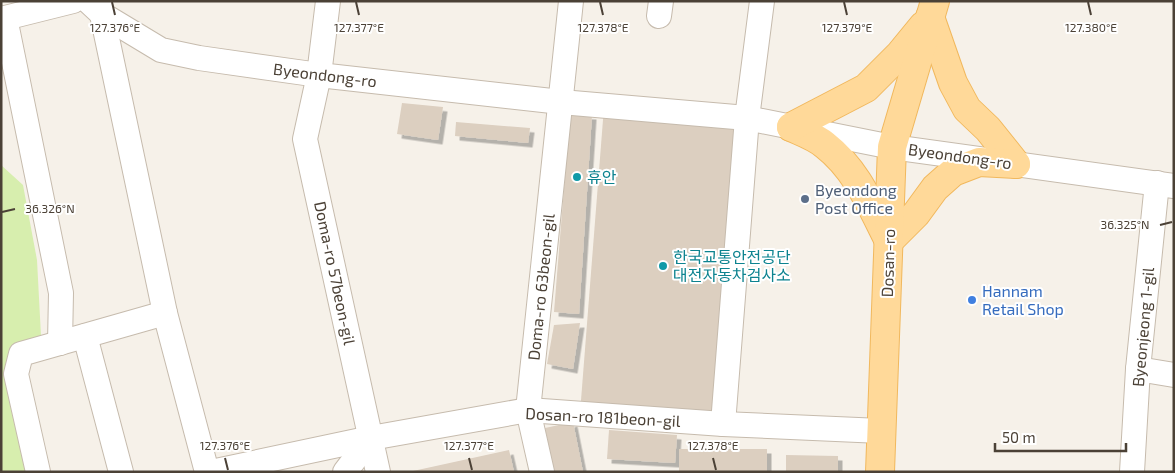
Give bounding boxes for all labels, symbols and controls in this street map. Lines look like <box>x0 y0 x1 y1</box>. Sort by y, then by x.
text: 127.376°E <box>90 20 141 34</box>
text: 127.377°E <box>334 20 384 34</box>
text: 127.378°E <box>577 20 629 34</box>
text: 127.379°E <box>822 20 873 34</box>
text: 127.380°E <box>1065 20 1117 34</box>
street label: Byeondong-ro <box>272 59 378 90</box>
street label: Byeondong-ro <box>907 139 1013 172</box>
place label: 휴안 <box>587 167 617 186</box>
marker: 휴안 <box>571 171 583 183</box>
place label: Byeondong Post Office <box>815 180 897 217</box>
marker: Byeondong Post Office <box>799 193 811 205</box>
street label: Doma-ro 57beon-gil <box>311 199 360 347</box>
text: 36.326°N <box>25 201 75 215</box>
street label: Doma-ro 63beon-gil <box>523 212 558 361</box>
text: 36.325°N <box>1101 217 1149 231</box>
street label: Dosan-ro <box>877 228 898 297</box>
place label: 한국교통안전공단 대전자동차검사소 <box>673 247 791 284</box>
marker: 한국교통안전공단 대전자동차검사소 <box>657 260 669 272</box>
street label: Byeonjeong 1-gil <box>1128 266 1158 388</box>
place label: Hannam Retail Shop <box>982 281 1064 318</box>
marker: Hannam Retail Shop <box>966 294 978 306</box>
street label: Dosan-ro 181beon-gil <box>525 403 681 430</box>
scale bar <box>995 420 1126 452</box>
text: 50 m <box>1002 428 1036 446</box>
text: 127.376°E <box>200 438 251 452</box>
text: 127.377°E <box>444 438 494 452</box>
text: 127.378°E <box>687 438 739 452</box>

